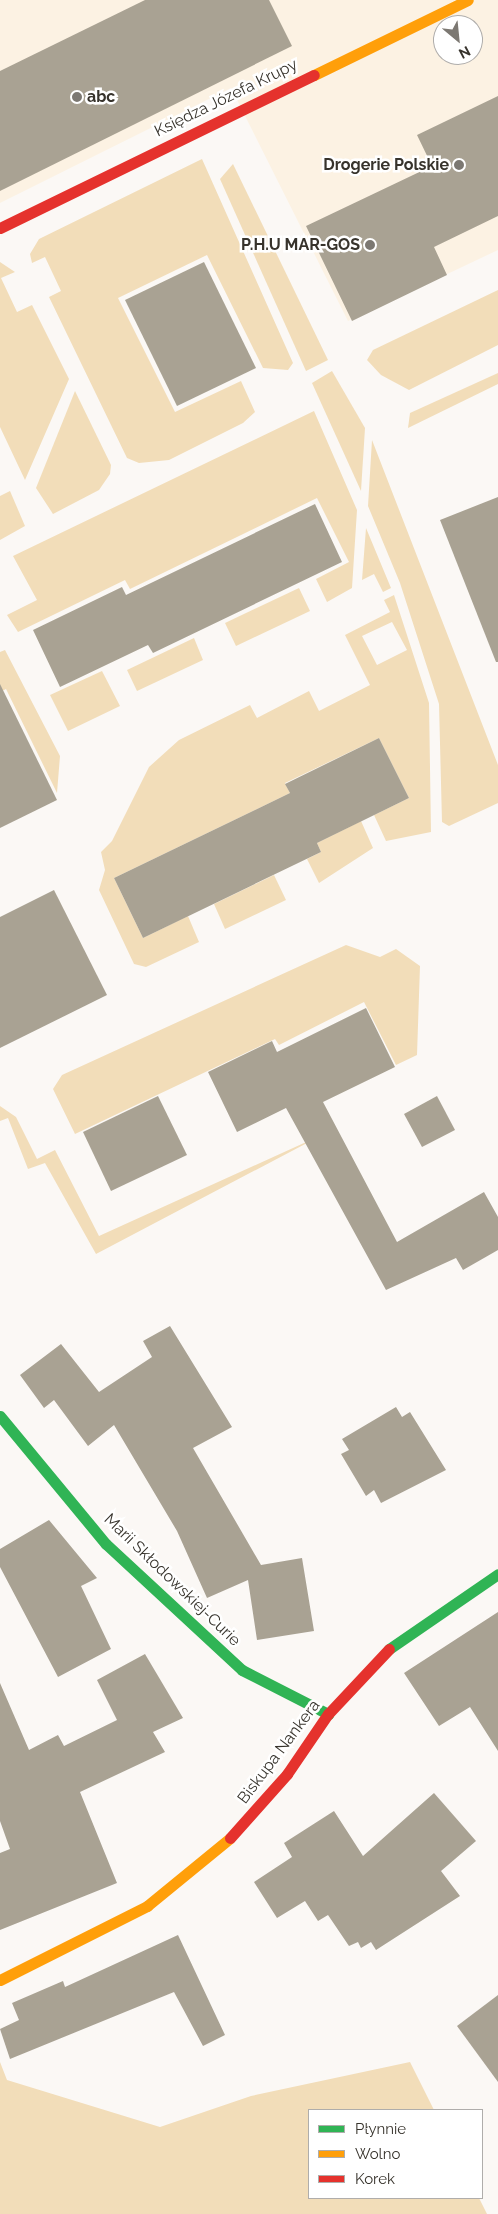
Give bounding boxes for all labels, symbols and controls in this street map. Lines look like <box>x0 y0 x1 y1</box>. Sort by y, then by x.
north arrow <box>433 15 483 65</box>
text: N <box>456 43 473 62</box>
street label: Księdza Józefa Krupy <box>151 55 301 141</box>
place label: abc <box>87 87 115 107</box>
marker: abc <box>71 91 83 103</box>
place label: Drogerie Polskie <box>323 155 449 175</box>
marker: Drogerie Polskie <box>453 159 465 171</box>
place label: P.H.U MAR-GOS <box>241 235 360 255</box>
marker: P.H.U MAR-GOS <box>364 239 376 251</box>
street label: Marii Skłodowskiej-Curie <box>100 1510 244 1650</box>
street label: Biskupa Nankera <box>234 1696 324 1808</box>
legend <box>308 2109 483 2199</box>
text: Płynnie <box>355 2120 406 2138</box>
text: Wolno <box>355 2145 400 2163</box>
text: Korek <box>355 2170 395 2188</box>

